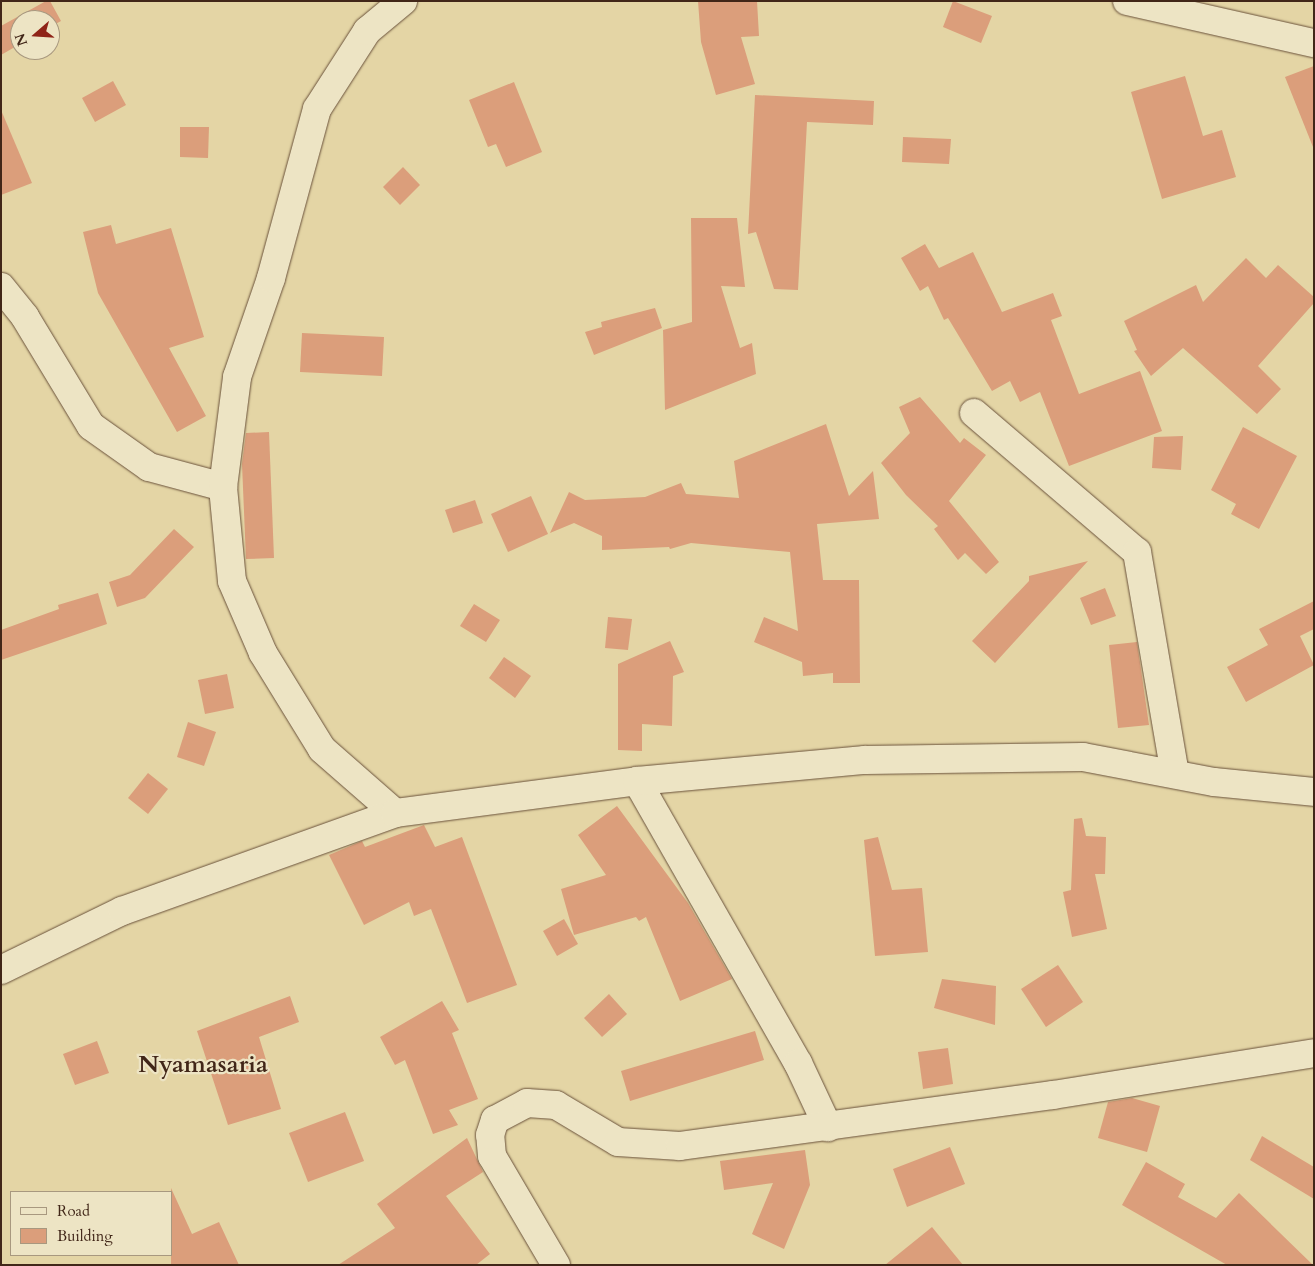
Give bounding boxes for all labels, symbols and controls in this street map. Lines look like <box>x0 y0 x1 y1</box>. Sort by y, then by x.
north arrow <box>10 10 60 60</box>
text: N <box>10 31 32 49</box>
district label: Nyamasaria <box>138 1051 268 1079</box>
legend <box>10 1191 172 1256</box>
text: Road <box>57 1201 90 1221</box>
text: Building <box>57 1226 113 1246</box>

